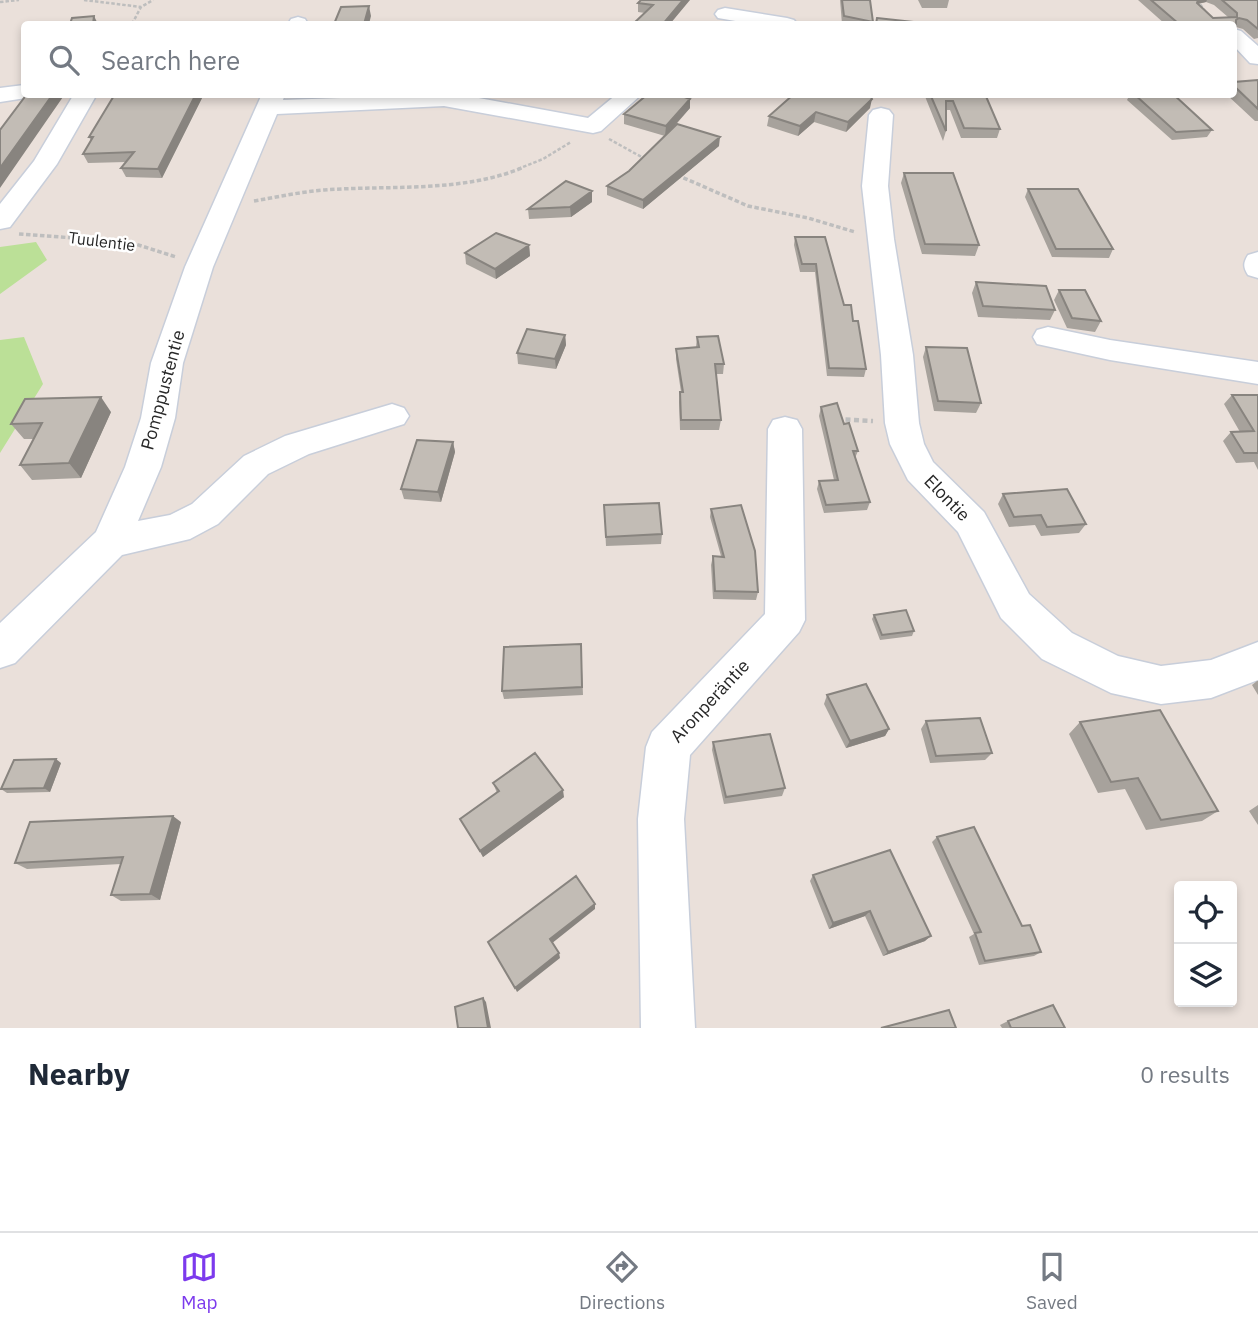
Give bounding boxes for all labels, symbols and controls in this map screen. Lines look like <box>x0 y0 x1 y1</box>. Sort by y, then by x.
search box <box>21 21 1237 98</box>
icon: search <box>45 41 83 79</box>
text: Search here <box>101 43 240 77</box>
street label: Tuulentie <box>67 227 137 255</box>
street label: Pomppustentie <box>135 327 190 452</box>
street label: Elontie <box>919 469 975 526</box>
street label: Aronperäntie <box>665 654 754 747</box>
map controls <box>1174 881 1237 1007</box>
button: locate <box>1174 881 1237 944</box>
button: layers <box>1174 944 1237 1007</box>
text: Nearby <box>28 1054 130 1093</box>
text: 0 results <box>1140 1059 1230 1089</box>
tab: Map <box>180 1248 218 1314</box>
tab: Directions <box>579 1248 665 1314</box>
tab: Saved <box>1026 1248 1078 1314</box>

